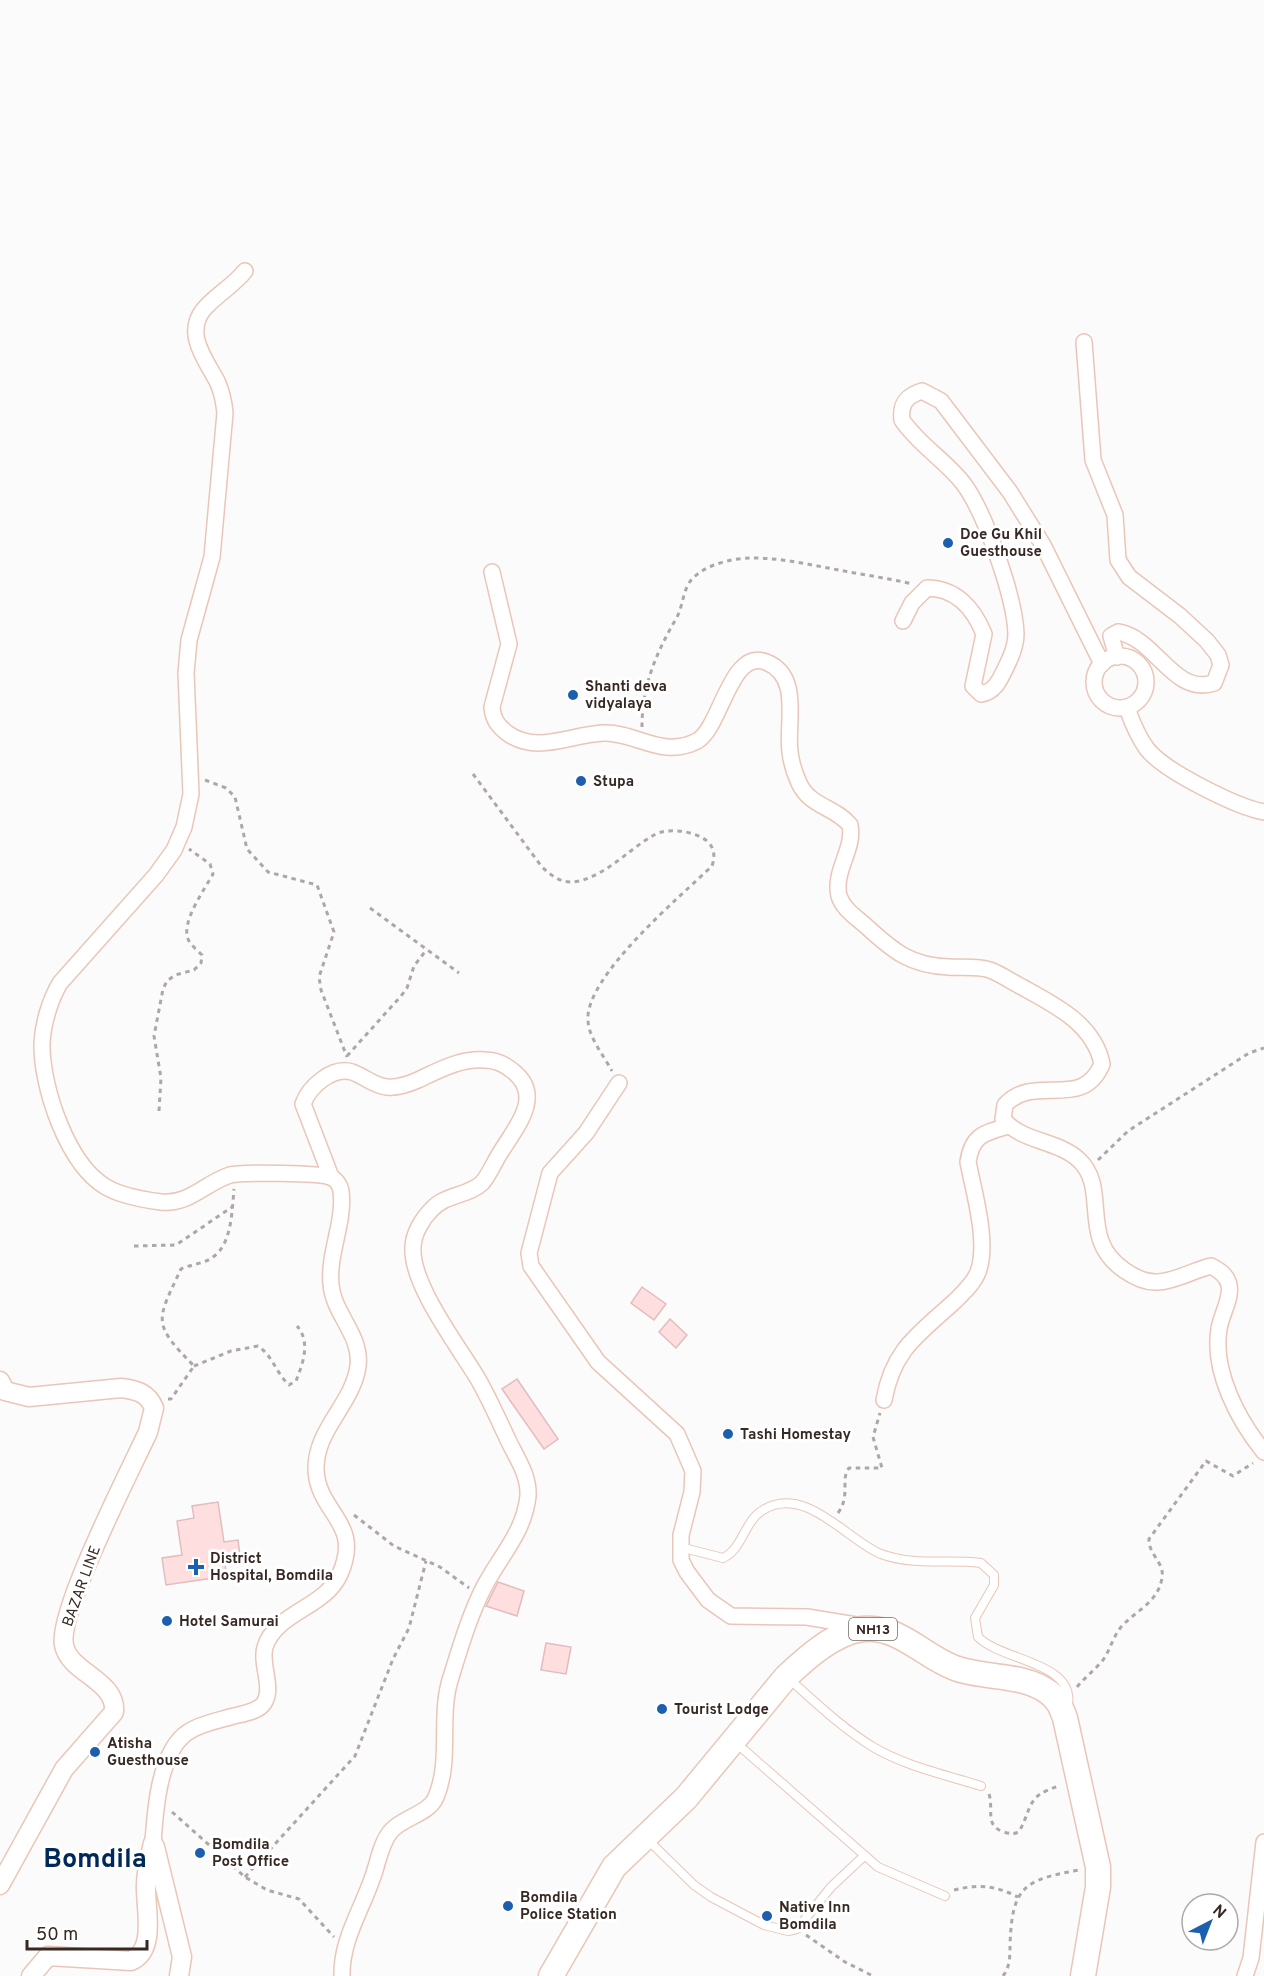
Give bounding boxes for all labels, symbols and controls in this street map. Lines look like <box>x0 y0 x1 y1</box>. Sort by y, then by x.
place label: Doe Gu Khil Guesthouse <box>960 526 1042 562</box>
marker: Doe Gu Khil Guesthouse <box>941 536 955 550</box>
place label: Shanti deva vidyalaya <box>585 678 667 714</box>
marker: Shanti deva vidyalaya <box>566 688 580 702</box>
place label: Stupa <box>593 773 634 792</box>
marker: Stupa <box>574 774 588 788</box>
place label: Tashi Homestay <box>740 1426 851 1445</box>
marker: Tashi Homestay <box>721 1427 735 1441</box>
street label: BAZAR LINE <box>59 1543 106 1630</box>
place label: District Hospital, Bomdila <box>210 1550 333 1586</box>
marker: District Hospital, Bomdila <box>187 1558 205 1576</box>
place label: Hotel Samurai <box>179 1613 279 1632</box>
marker: Hotel Samurai <box>160 1614 174 1628</box>
road number: NH13 <box>849 1618 897 1640</box>
place label: Tourist Lodge <box>674 1701 769 1720</box>
marker: Tourist Lodge <box>655 1702 669 1716</box>
place label: Atisha Guesthouse <box>107 1735 189 1771</box>
marker: Atisha Guesthouse <box>88 1745 102 1759</box>
place label: Bomdila Post Office <box>212 1836 289 1872</box>
district label: Bomdila <box>43 1843 147 1877</box>
marker: Bomdila Post Office <box>193 1846 207 1860</box>
place label: Bomdila Police Station <box>520 1889 617 1925</box>
north arrow <box>1180 1892 1240 1952</box>
marker: Bomdila Police Station <box>501 1899 515 1913</box>
place label: Native Inn Bomdila <box>779 1899 850 1935</box>
text: N <box>1208 1901 1230 1924</box>
marker: Native Inn Bomdila <box>760 1909 774 1923</box>
scale bar <box>27 1913 147 1951</box>
text: 50 m <box>36 1924 78 1947</box>

